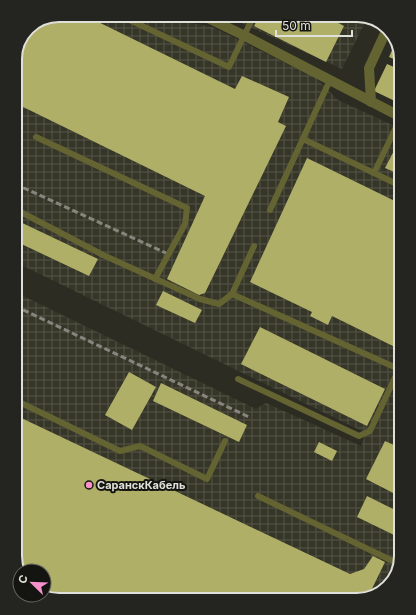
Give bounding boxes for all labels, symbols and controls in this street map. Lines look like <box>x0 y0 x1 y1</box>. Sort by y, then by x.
scale bar <box>276 12 352 38</box>
text: 50 m <box>282 18 311 33</box>
place label: СаранскКабель <box>97 478 186 492</box>
marker: СаранскКабель <box>84 480 94 490</box>
north arrow <box>12 563 52 603</box>
text: С <box>15 573 31 586</box>

